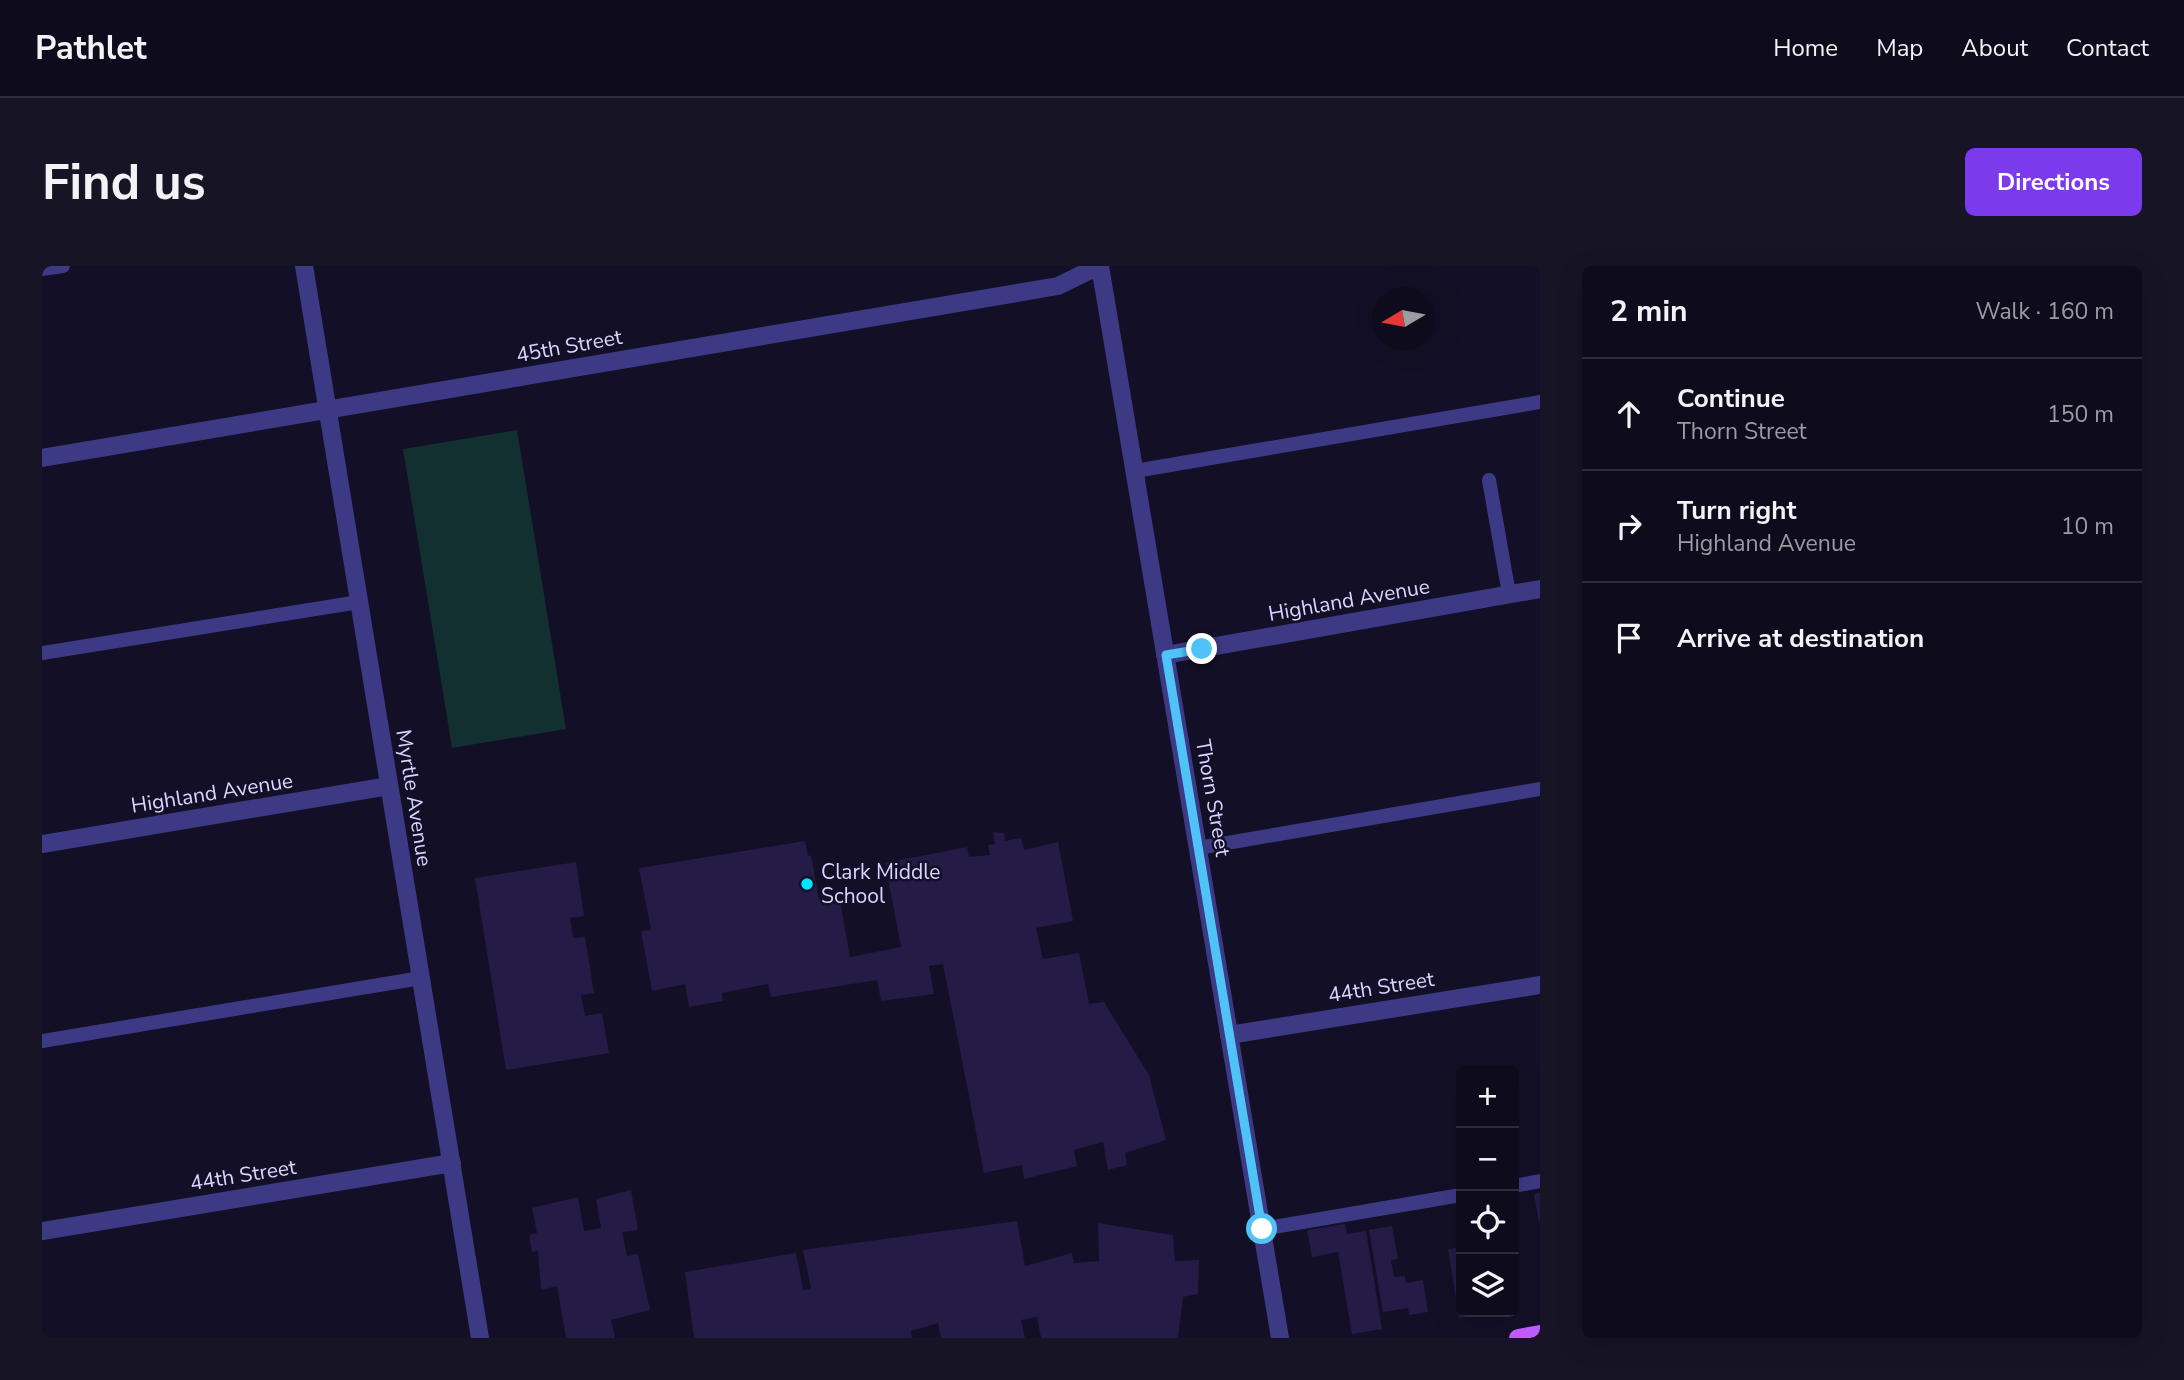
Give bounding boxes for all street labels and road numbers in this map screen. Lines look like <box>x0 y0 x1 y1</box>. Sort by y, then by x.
street label: 45th Street <box>514 323 625 369</box>
street label: Highland Avenue <box>1266 572 1432 628</box>
street label: Myrtle Avenue <box>389 727 439 869</box>
street label: Thorn Street <box>1189 737 1237 859</box>
street label: Highland Avenue <box>129 766 295 820</box>
street label: 44th Street <box>1326 965 1437 1009</box>
street label: 44th Street <box>188 1153 299 1197</box>

